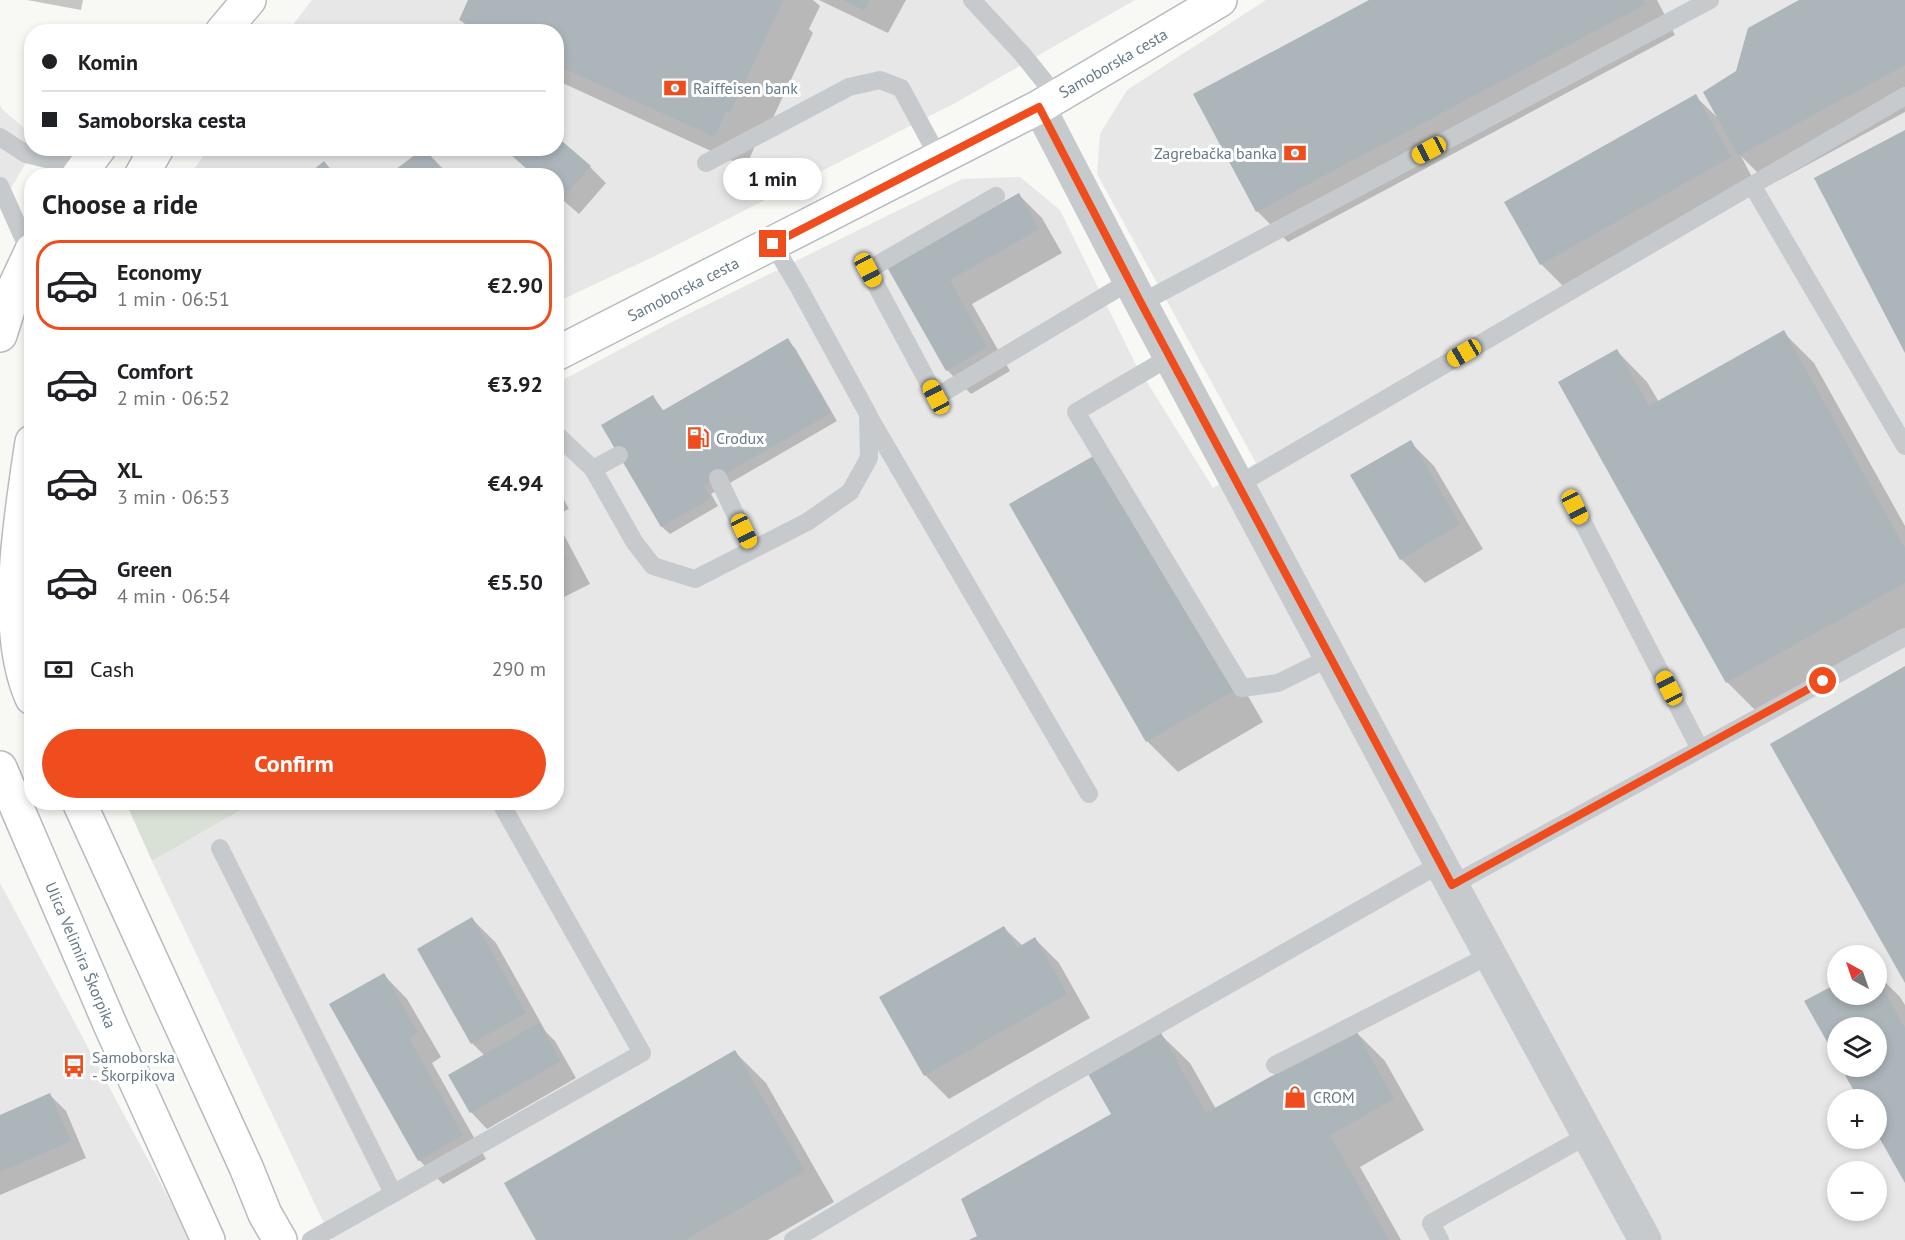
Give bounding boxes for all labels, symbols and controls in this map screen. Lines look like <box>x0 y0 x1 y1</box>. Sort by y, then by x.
street label: Samoborska cesta <box>1055 24 1171 102</box>
text: Komin <box>78 48 138 76</box>
bank icon: Raiffeisen bank <box>662 75 688 101</box>
place label: Raiffeisen bank <box>693 78 798 98</box>
text: Samoborska cesta <box>78 106 246 134</box>
car <box>1409 134 1449 166</box>
bank icon: Zagrebačka banka <box>1282 140 1308 166</box>
place label: Zagrebačka banka <box>1154 143 1277 163</box>
callout: 1 min <box>724 157 822 199</box>
text: 1 min <box>748 166 797 192</box>
text: Choose a ride <box>42 187 198 221</box>
route end <box>759 230 786 257</box>
car <box>852 250 884 290</box>
street label: Samoborska cesta <box>624 252 742 326</box>
icon: car <box>45 258 99 312</box>
text: Economy <box>117 258 201 286</box>
text: €2.90 <box>488 271 543 299</box>
text: 1 min · 06:51 <box>117 286 230 312</box>
car <box>1444 336 1484 370</box>
icon: car <box>45 357 99 411</box>
text: Comfort <box>117 357 193 385</box>
text: €3.92 <box>488 370 543 398</box>
car <box>920 377 952 417</box>
text: 2 min · 06:52 <box>117 385 230 411</box>
fuel station icon: Crodux <box>685 425 711 451</box>
place label: Crodux <box>716 428 764 448</box>
icon: car <box>45 456 99 510</box>
text: XL <box>117 456 142 484</box>
text: €4.94 <box>488 469 543 497</box>
text: 3 min · 06:53 <box>117 484 230 510</box>
car <box>1559 487 1591 527</box>
car <box>728 511 760 551</box>
icon: car <box>45 555 99 609</box>
text: Green <box>117 555 172 583</box>
text: €5.50 <box>488 568 543 596</box>
text: 4 min · 06:54 <box>117 583 230 609</box>
icon: cash <box>42 653 75 686</box>
text: Cash <box>90 655 134 683</box>
text: 290 m <box>492 656 546 682</box>
route start <box>1809 667 1836 694</box>
car <box>1653 668 1685 708</box>
button: Confirm <box>42 729 546 798</box>
street label: Ulica Velimira Škorpika <box>41 879 121 1031</box>
north arrow <box>1827 945 1887 1005</box>
map controls <box>1827 945 1887 1221</box>
button: layers <box>1827 1017 1887 1077</box>
place label: Samoborska - Škorpikova <box>92 1047 175 1085</box>
bus stop icon: Samoborska - Škorpikova <box>61 1053 87 1079</box>
shop icon: CROM <box>1282 1084 1308 1110</box>
place label: CROM <box>1313 1087 1355 1107</box>
button: + <box>1827 1089 1887 1149</box>
button: − <box>1827 1161 1887 1221</box>

